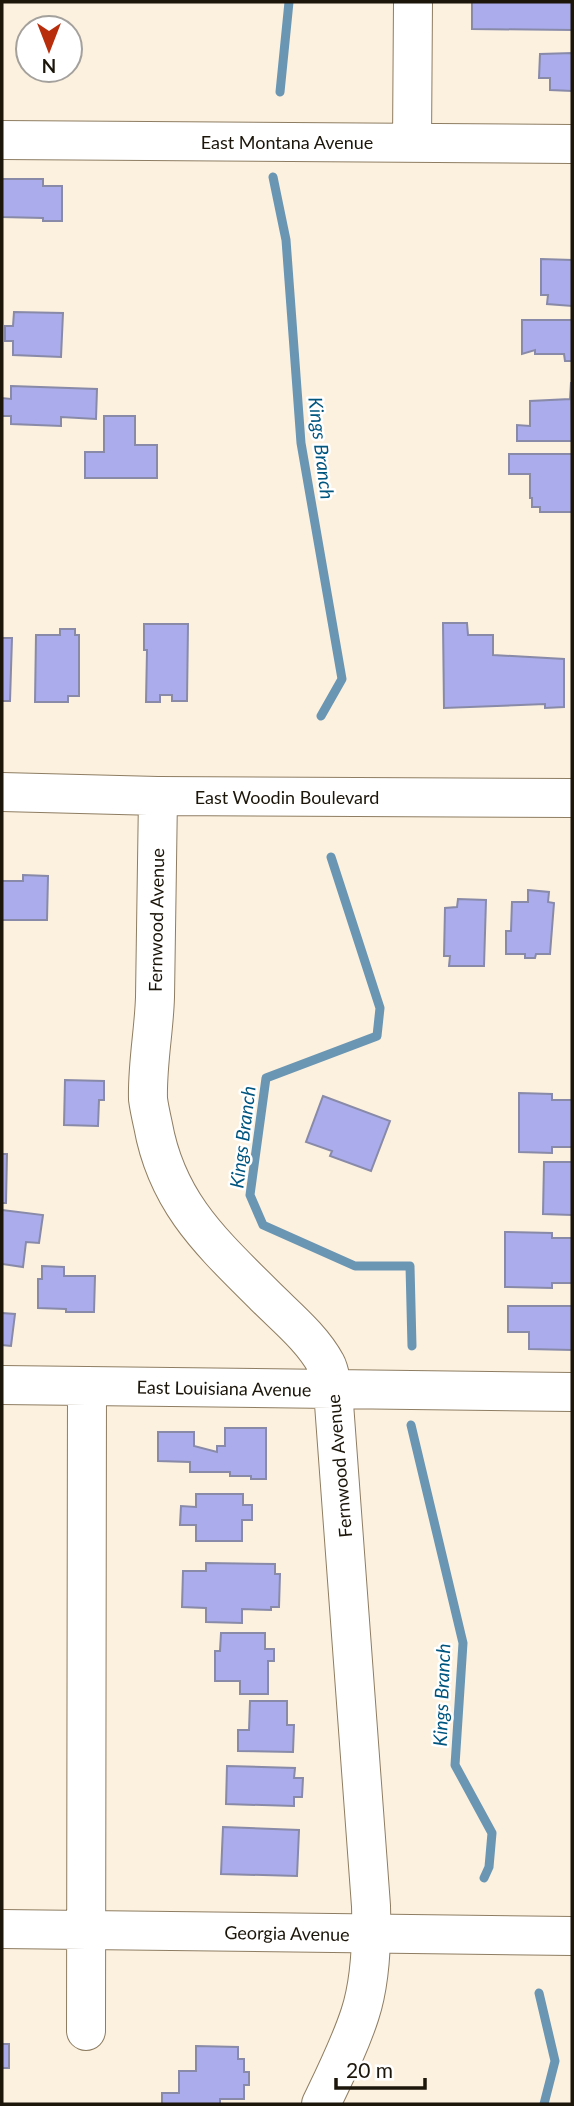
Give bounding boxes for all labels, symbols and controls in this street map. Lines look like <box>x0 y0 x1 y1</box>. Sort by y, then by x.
north arrow <box>14 14 84 84</box>
text: N <box>42 55 56 78</box>
street label: East Montana Avenue <box>201 131 373 153</box>
water label: Kings Branch <box>304 395 340 501</box>
street label: East Woodin Boulevard <box>195 786 379 808</box>
street label: Fernwood Avenue <box>144 848 168 992</box>
water label: Kings Branch <box>224 1084 260 1190</box>
street label: East Louisiana Avenue <box>136 1375 312 1401</box>
street label: Fernwood Avenue <box>322 1394 356 1538</box>
water label: Kings Branch <box>428 1643 454 1747</box>
street label: Georgia Avenue <box>224 1921 350 1945</box>
scale bar <box>336 2046 425 2090</box>
text: 20 m <box>346 2057 393 2082</box>

